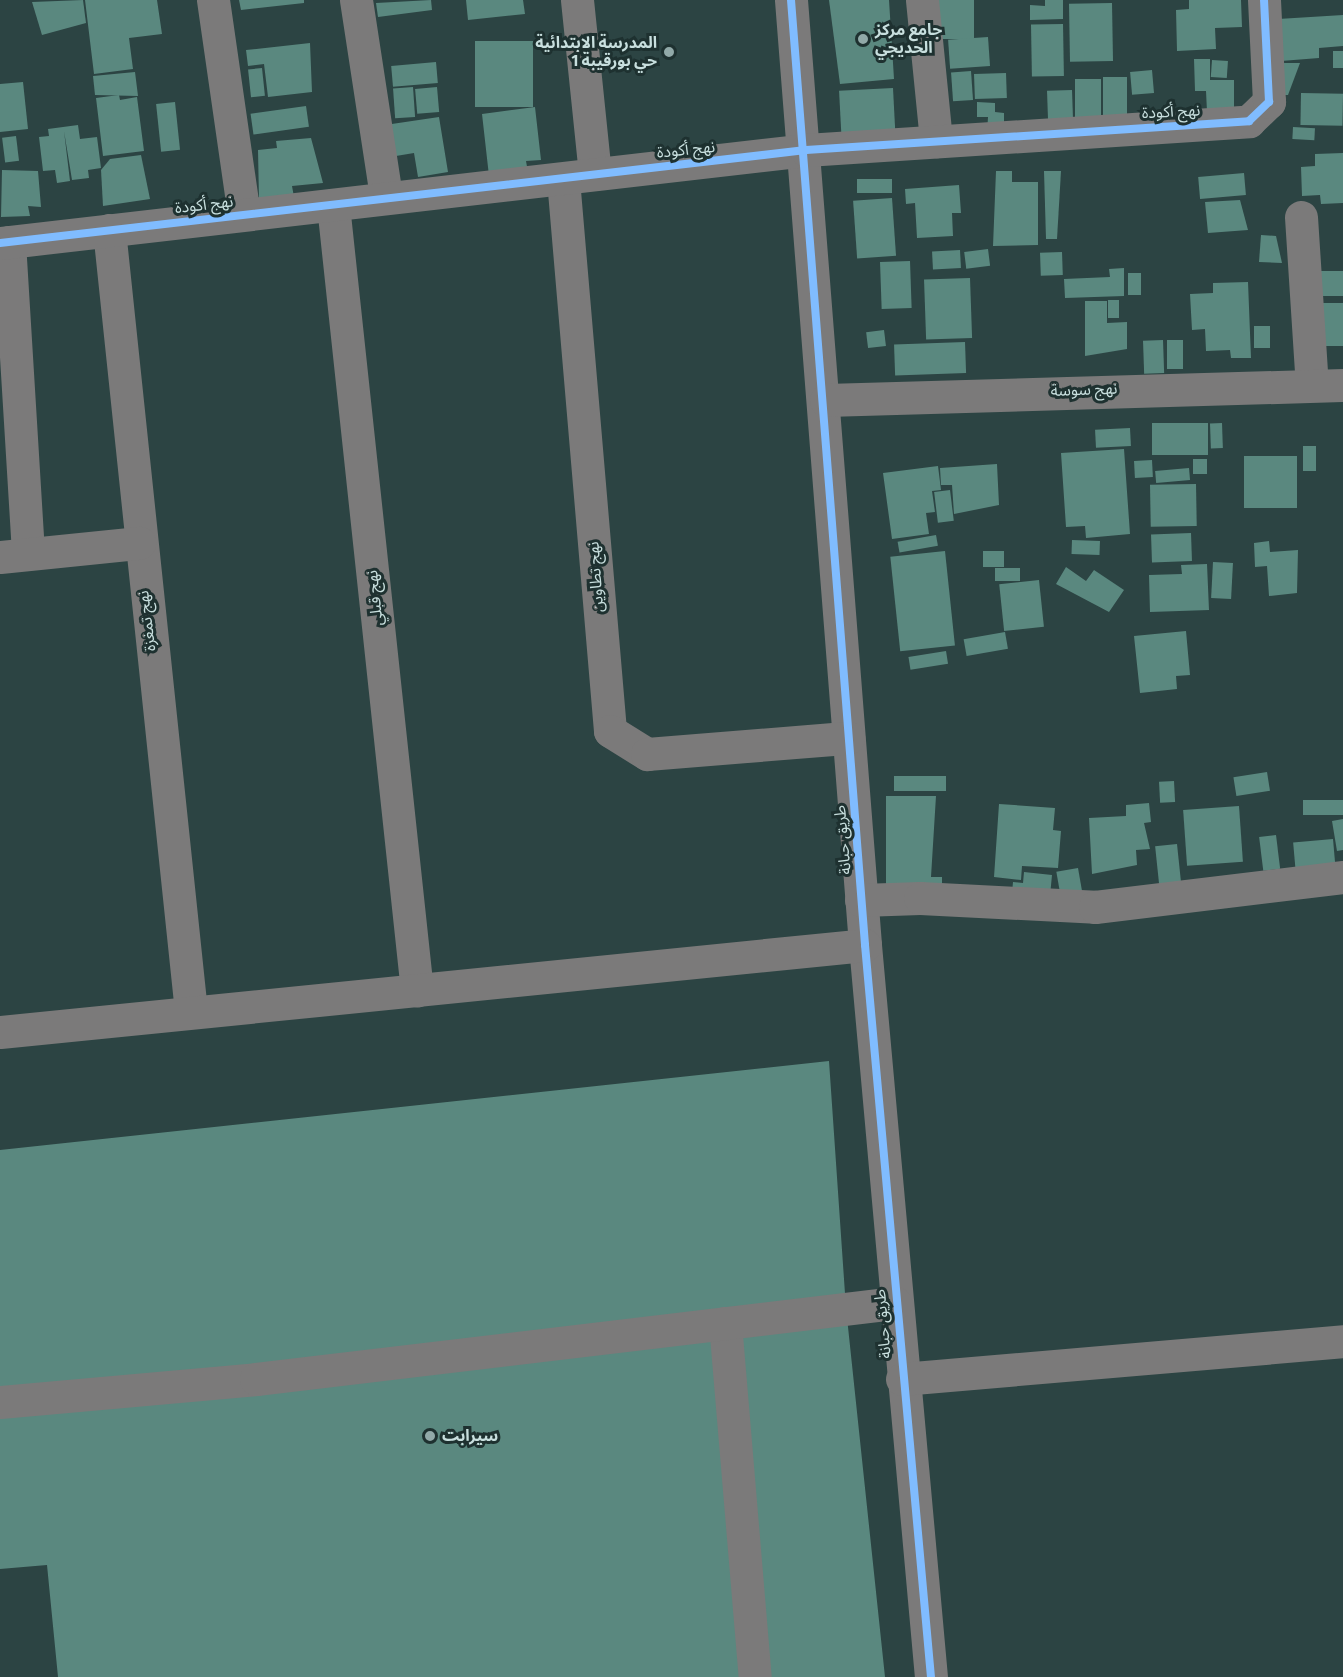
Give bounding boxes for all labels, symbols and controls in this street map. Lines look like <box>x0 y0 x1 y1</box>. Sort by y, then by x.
place label: جامع مركز الحديجي <box>875 20 942 58</box>
marker: جامع مركز الحديجي <box>856 32 870 46</box>
place label: المدرسة الإبتدائية حي بورقيبة 1 <box>535 33 657 71</box>
marker: المدرسة الإبتدائية حي بورقيبة 1 <box>662 45 676 59</box>
street label: نهج أكودة <box>1141 101 1201 123</box>
street label: نهج أكودة <box>656 137 716 163</box>
street label: نهج أكودة <box>174 192 234 218</box>
street label: نهج سوسة <box>1050 379 1118 401</box>
street label: نهج تطاوين <box>584 541 608 613</box>
street label: نهج قبلي <box>363 569 387 627</box>
street label: نهج تمغزة <box>134 590 160 652</box>
street label: طريق حبانة <box>830 804 856 876</box>
street label: طريق حبانة <box>870 1288 896 1360</box>
place label: سيرابت <box>442 1426 498 1446</box>
marker: سيرابت <box>423 1429 437 1443</box>

